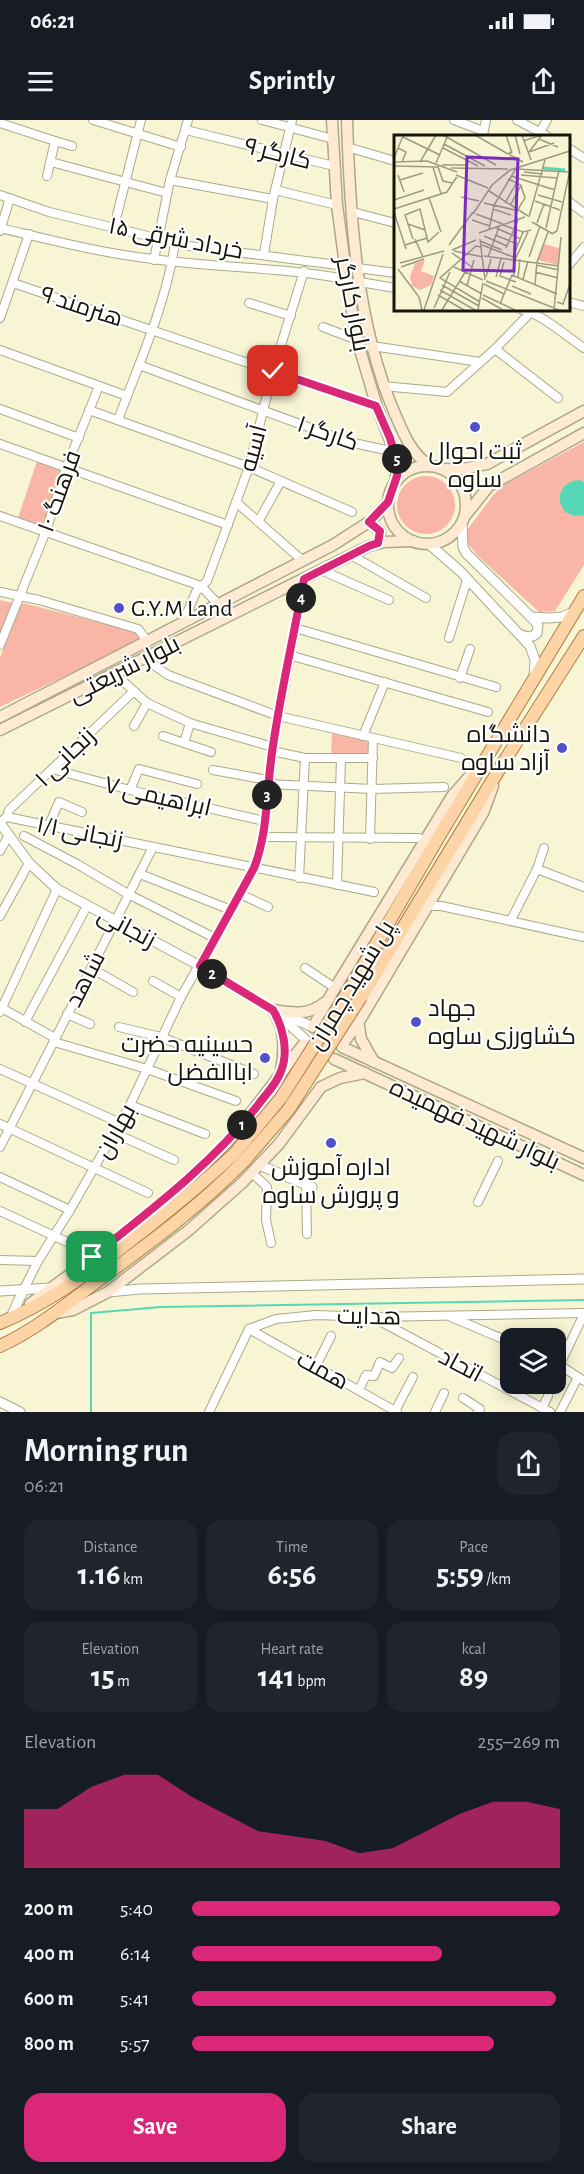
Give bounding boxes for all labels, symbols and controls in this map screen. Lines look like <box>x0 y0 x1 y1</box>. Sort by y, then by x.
text: 06:21 <box>30 10 75 32</box>
icon: menu <box>24 65 57 98</box>
icon: share <box>527 65 560 98</box>
text: Sprintly <box>249 67 335 94</box>
street label: کارگر ۹ <box>242 134 314 174</box>
inset map <box>394 135 569 310</box>
street label: ۱۵ خرداد شرقی <box>106 213 245 265</box>
street label: بلوار کارگر <box>331 253 373 354</box>
street label: هنرمند ۹ <box>38 282 126 332</box>
pin <box>247 345 298 396</box>
icon: check <box>256 354 289 387</box>
street label: کارگر ۱ <box>294 412 361 456</box>
marker: ثبت احوال ساوه <box>468 420 482 434</box>
street label: آسیه <box>234 421 272 474</box>
place label: ثبت احوال ساوه <box>428 439 522 492</box>
pin: 5 <box>382 444 412 474</box>
street label: فرهنگ ۱۰ <box>34 447 86 535</box>
text: 5 <box>394 451 400 467</box>
pin: 4 <box>286 583 316 613</box>
text: 4 <box>297 590 305 606</box>
place label: G.Y.M Land <box>131 597 233 621</box>
marker: G.Y.M Land <box>112 601 126 615</box>
street label: بلوار شریعتی <box>65 631 184 709</box>
place label: دانشگاه آزاد ساوه <box>461 722 551 775</box>
street label: زنجانی ۱ <box>31 724 101 793</box>
marker: دانشگاه آزاد ساوه <box>555 741 569 755</box>
street label: ابراهیمی ۷ <box>102 773 214 822</box>
pin: 3 <box>252 780 282 810</box>
text: 3 <box>264 787 270 803</box>
street label: زنجانی ۱/۱ <box>34 813 125 854</box>
street label: زنجانی <box>93 903 159 954</box>
street label: پل شهید چمران <box>303 916 403 1056</box>
street label: شاهد <box>61 947 110 1011</box>
pin: 2 <box>197 959 227 989</box>
text: 2 <box>208 966 216 982</box>
place label: جهاد کشاورزی ساوه <box>428 997 576 1050</box>
marker: جهاد کشاورزی ساوه <box>409 1015 423 1029</box>
place label: حسینیه حضرت اباالفضل <box>121 1033 253 1086</box>
marker: حسینیه حضرت اباالفضل <box>258 1051 272 1065</box>
street label: بلوار شهید فهمیده <box>385 1074 564 1176</box>
street label: بهاران <box>91 1100 141 1163</box>
pin: 1 <box>227 1110 257 1140</box>
text: 1 <box>239 1117 245 1133</box>
marker: اداره آموزش و پرورش ساوه <box>324 1136 338 1150</box>
place label: اداره آموزش و پرورش ساوه <box>262 1154 400 1211</box>
pin <box>66 1231 117 1282</box>
icon: arrive <box>75 1240 108 1273</box>
street label: هدایت <box>337 1304 401 1330</box>
map controls <box>500 1328 566 1394</box>
button: layers <box>500 1328 566 1394</box>
street label: اتحاد <box>435 1344 486 1387</box>
street label: همت <box>293 1347 352 1395</box>
button: share <box>497 1432 560 1495</box>
text: Morning run <box>24 1435 188 1468</box>
text: 06:21 <box>24 1476 65 1496</box>
text: Distance <box>83 1539 137 1555</box>
text: Time <box>276 1539 308 1555</box>
text: Pace <box>459 1539 488 1555</box>
text: 1.16 <box>77 1560 120 1590</box>
text: 6:56 <box>268 1560 316 1590</box>
text: 5:59 <box>436 1560 484 1590</box>
text: km <box>120 1571 143 1587</box>
text: /km <box>484 1571 511 1587</box>
text: Elevation <box>81 1641 139 1657</box>
text: Heart rate <box>261 1641 323 1657</box>
text: kcal <box>461 1641 486 1657</box>
text: 15 <box>91 1662 114 1692</box>
text: 141 <box>258 1662 295 1692</box>
text: 89 <box>459 1662 488 1692</box>
text: m <box>114 1673 130 1689</box>
text: bpm <box>295 1673 326 1689</box>
text: Elevation <box>24 1732 96 1752</box>
text: 255–269 m <box>477 1732 560 1752</box>
text: 200 m <box>24 1899 73 1919</box>
text: 5:40 <box>120 1899 153 1919</box>
text: 400 m <box>24 1944 74 1964</box>
text: 6:14 <box>120 1944 150 1964</box>
text: 600 m <box>24 1989 74 2009</box>
text: 5:41 <box>120 1989 149 2009</box>
text: 800 m <box>24 2034 74 2054</box>
text: 5:57 <box>120 2034 150 2054</box>
button: Save <box>24 2093 286 2162</box>
button: Share <box>298 2093 560 2162</box>

